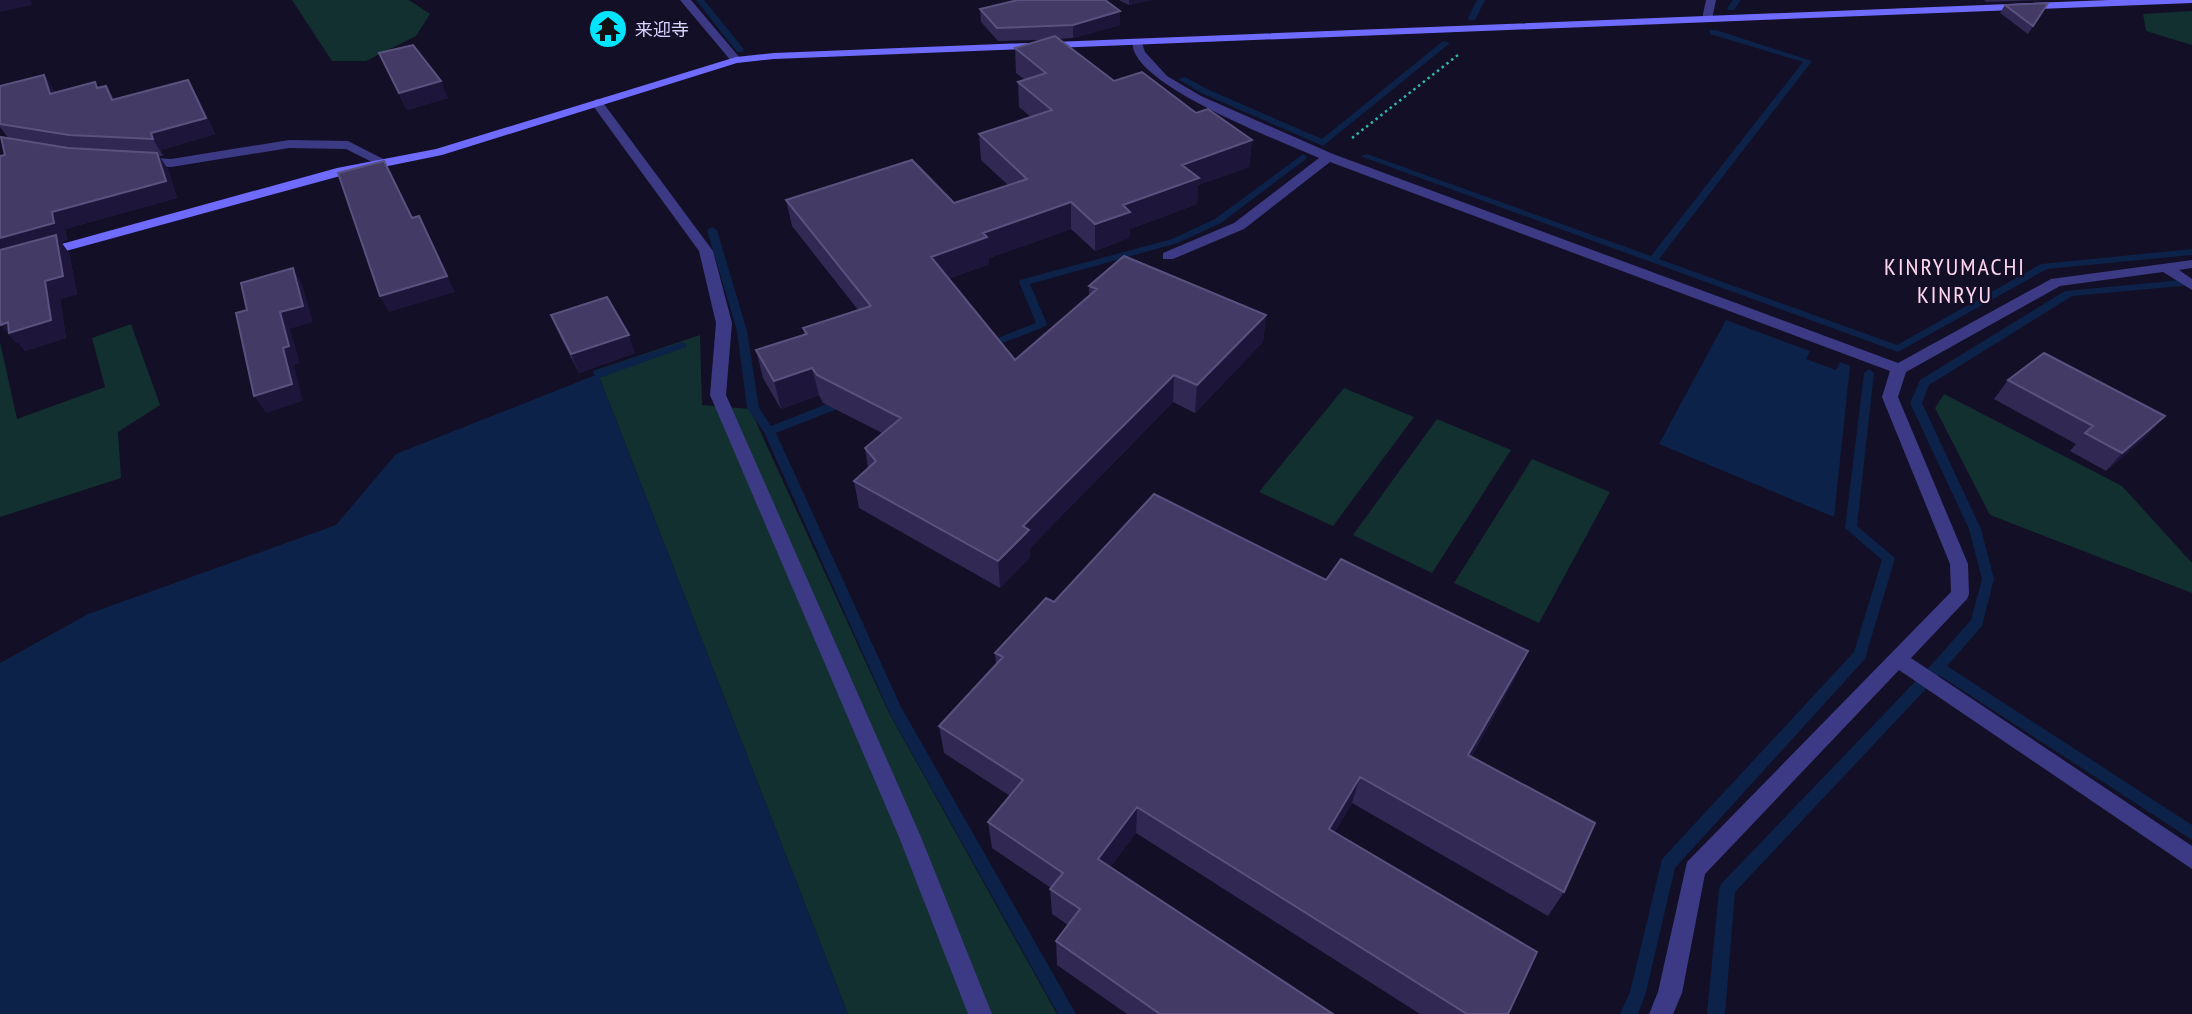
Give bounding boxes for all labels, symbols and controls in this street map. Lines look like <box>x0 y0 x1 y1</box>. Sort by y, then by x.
temple icon: 来迎寺 <box>587 8 629 50</box>
place label: 来迎寺 <box>635 18 689 41</box>
district label: KINRYUMACHI KINRYU <box>1884 251 2026 310</box>

